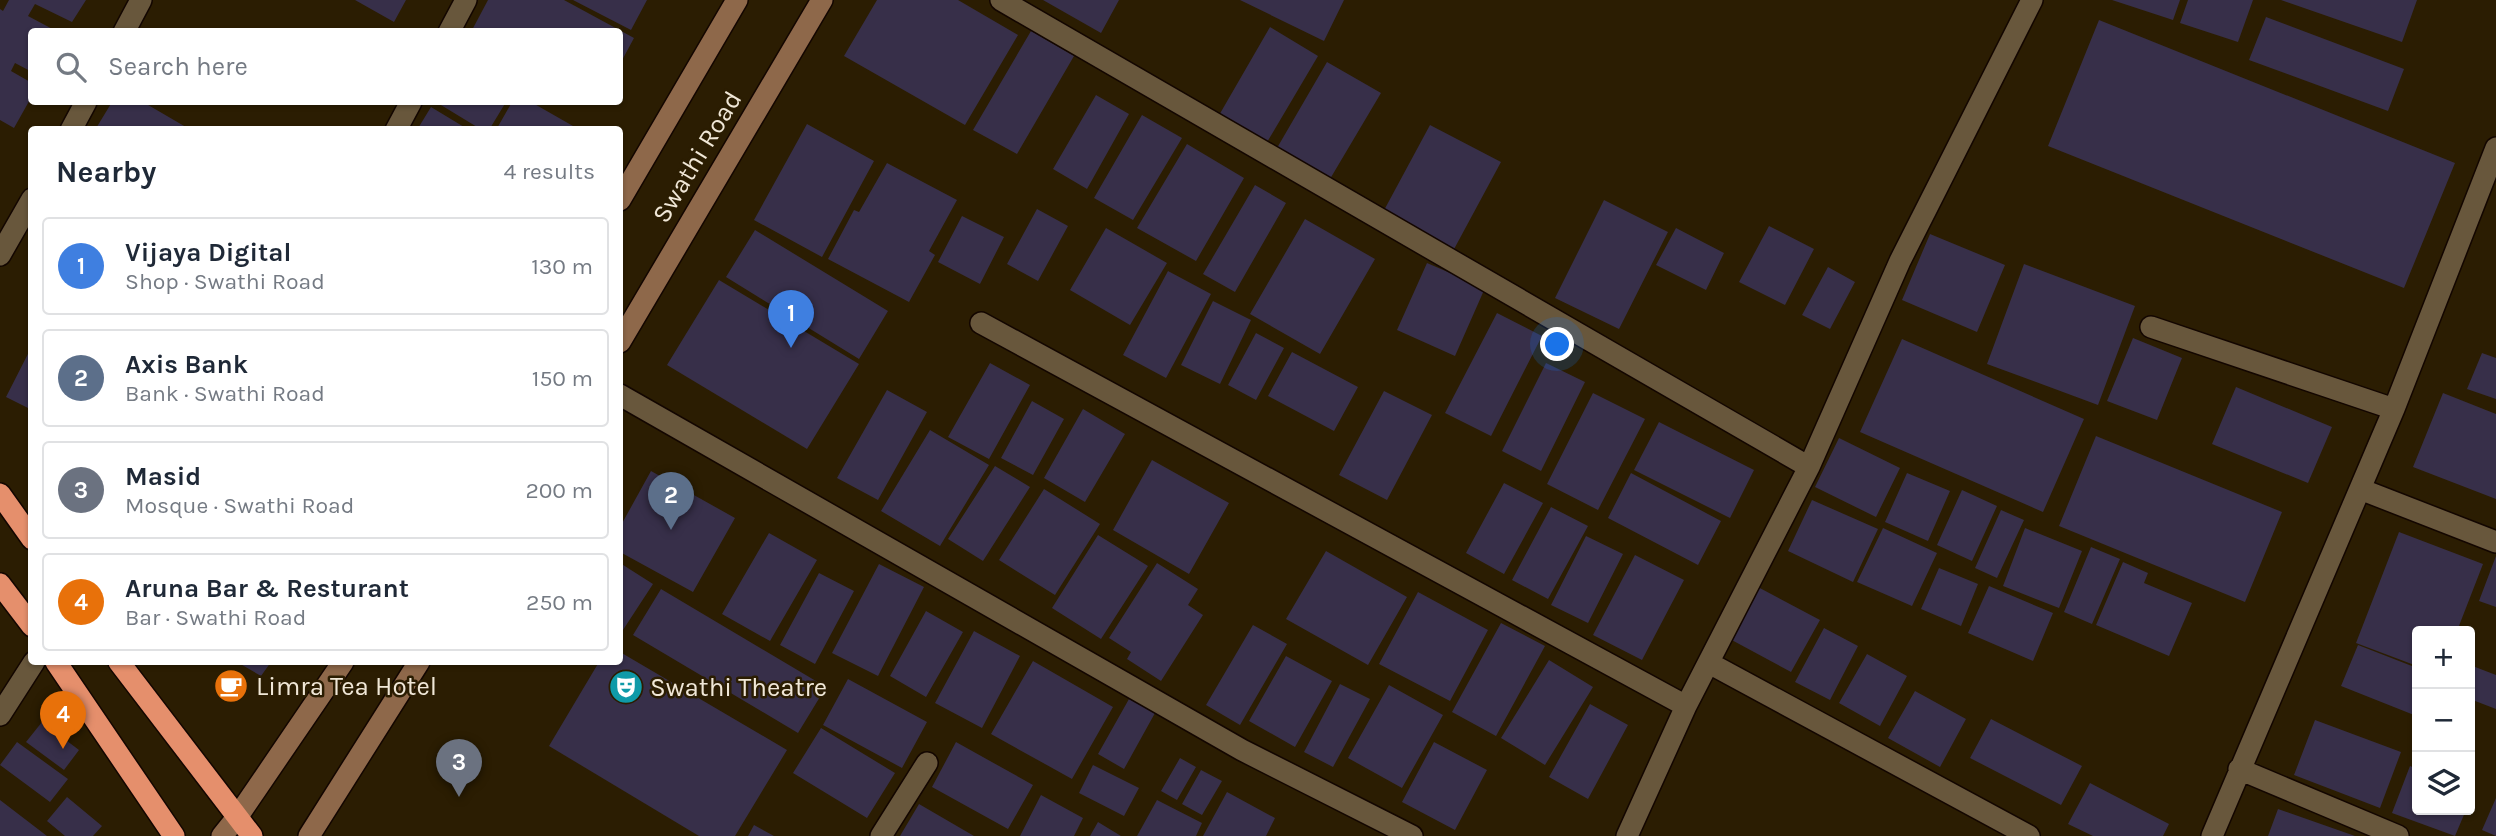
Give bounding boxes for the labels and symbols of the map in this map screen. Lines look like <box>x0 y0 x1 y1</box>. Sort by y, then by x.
street label: Swathi Road <box>646 86 748 228</box>
pin: 1 <box>768 290 814 348</box>
your location <box>1540 327 1574 361</box>
pin: 2 <box>648 472 694 530</box>
cafe icon: Limra Tea Hotel <box>212 667 250 705</box>
theatre icon: Swathi Theatre <box>607 668 645 706</box>
place label: Limra Tea Hotel <box>256 671 437 702</box>
place label: Swathi Theatre <box>650 672 827 703</box>
pin: 4 <box>40 691 86 749</box>
pin: 3 <box>436 739 482 797</box>

